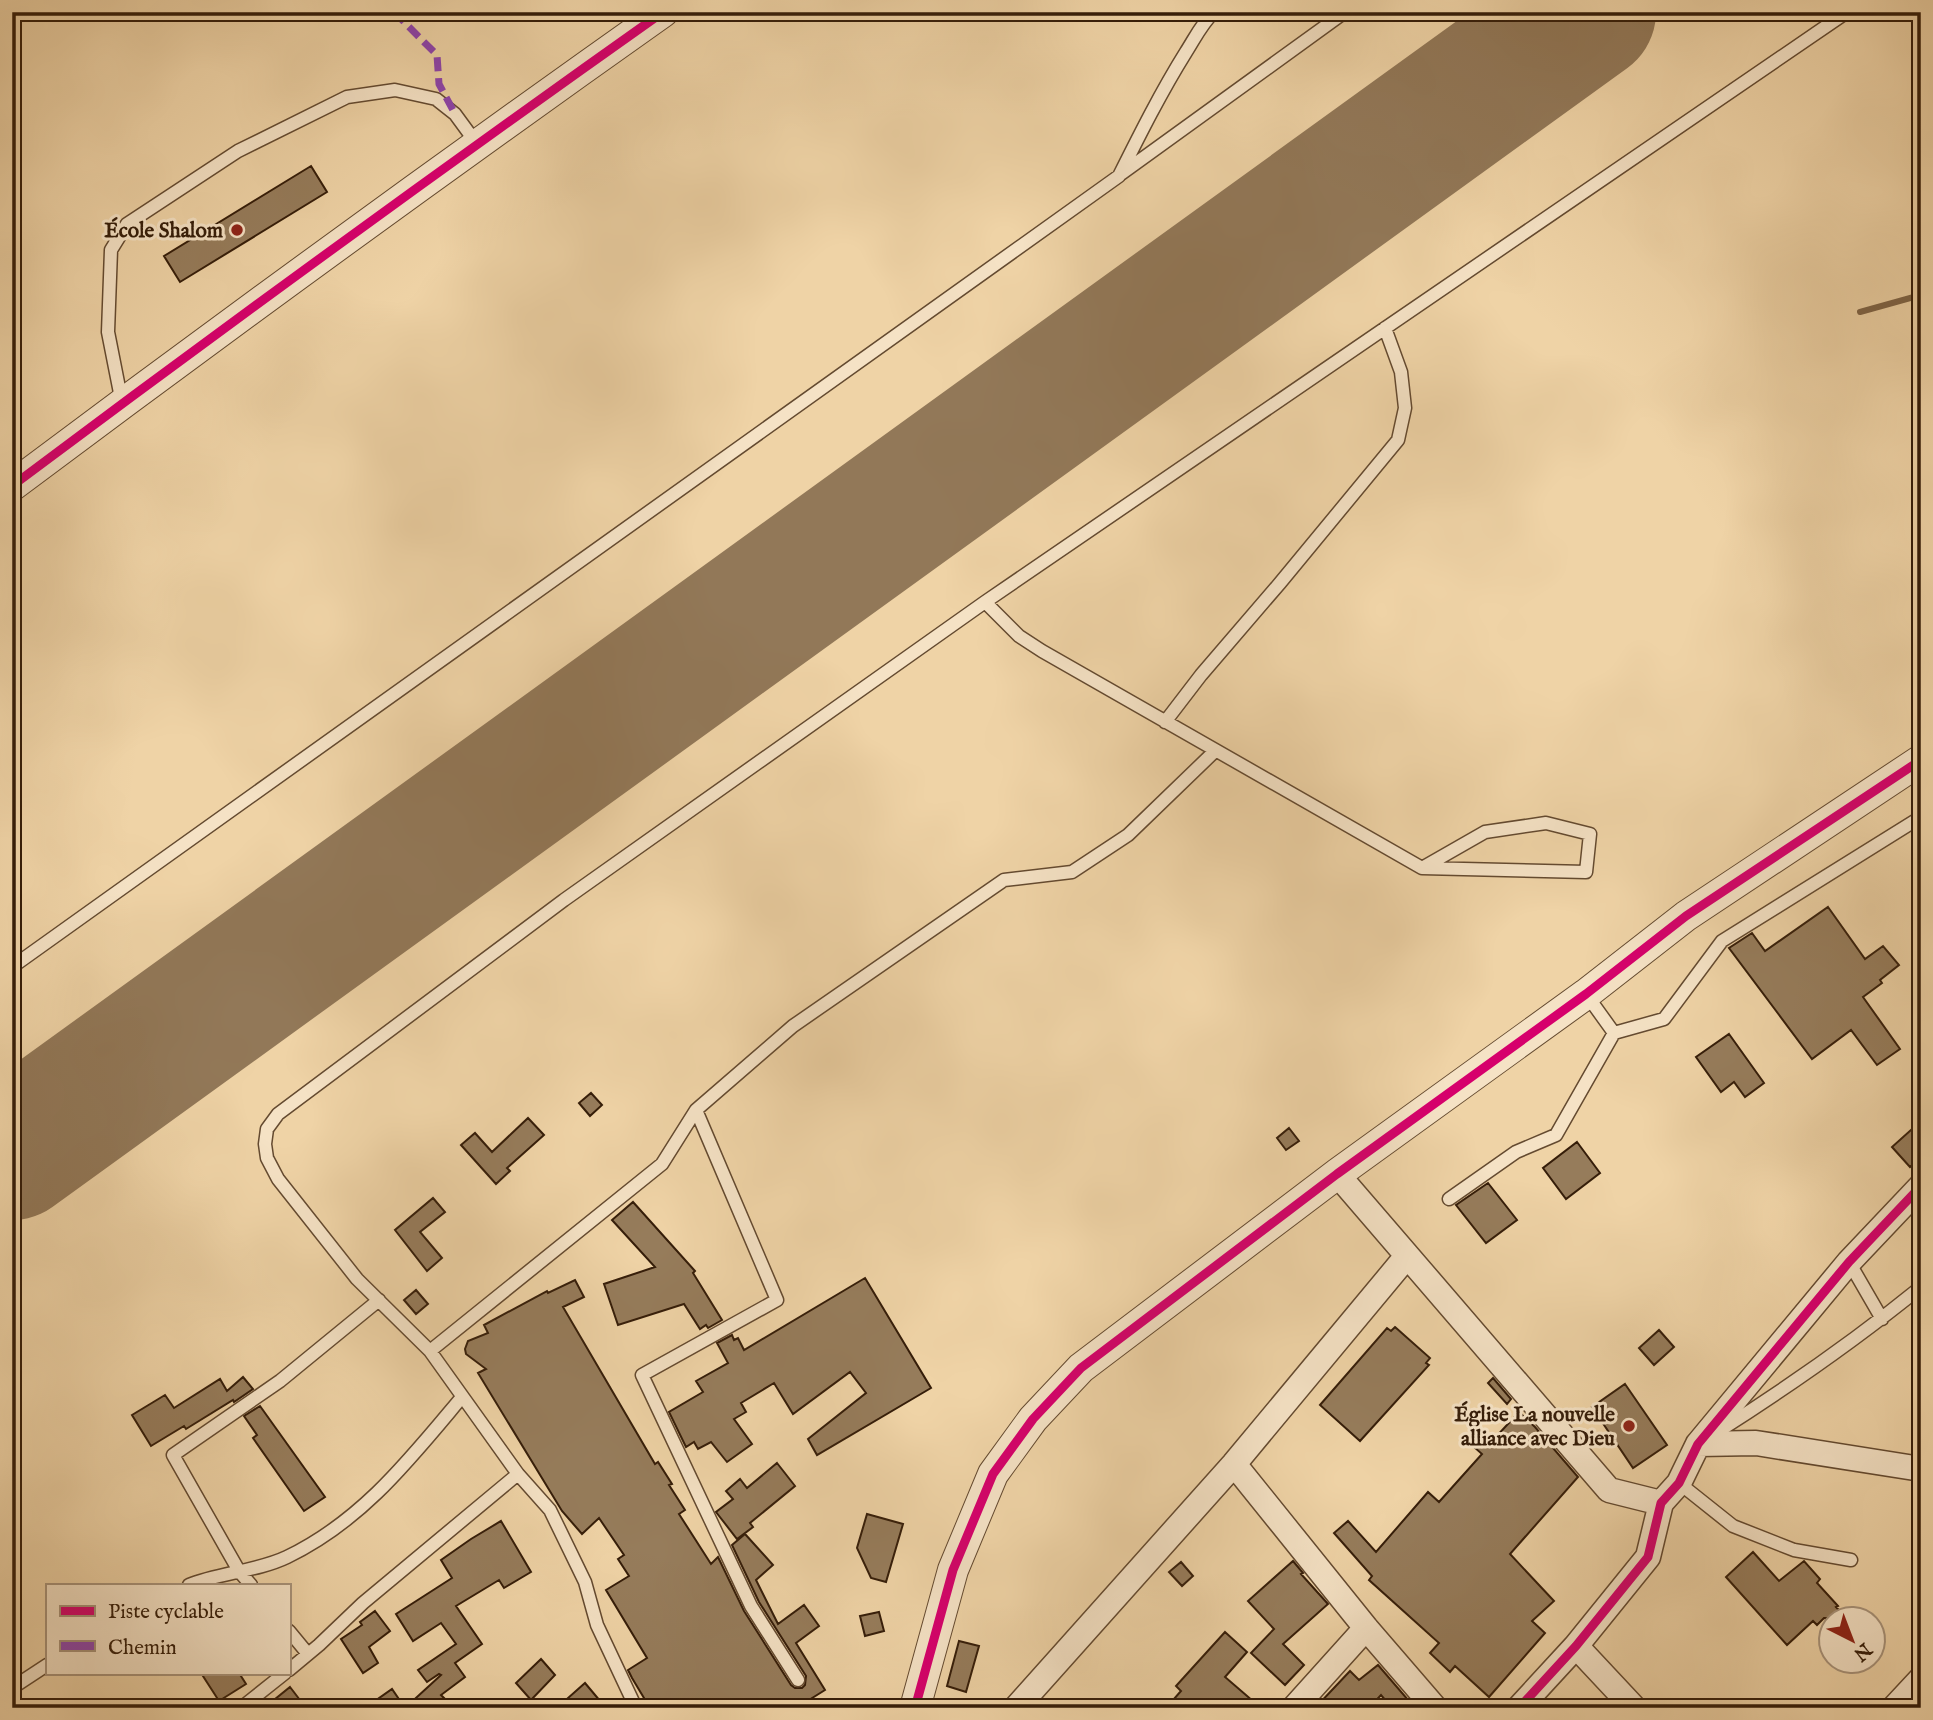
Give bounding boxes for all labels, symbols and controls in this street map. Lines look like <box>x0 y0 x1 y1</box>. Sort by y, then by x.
place label: École Shalom <box>104 217 224 245</box>
marker: École Shalom <box>229 222 245 238</box>
place label: Église La nouvelle alliance avec Dieu <box>1454 1401 1615 1453</box>
marker: Église La nouvelle alliance avec Dieu <box>1621 1418 1637 1434</box>
legend <box>46 1584 290 1674</box>
text: Piste cyclable <box>108 1599 224 1626</box>
north arrow <box>1818 1604 1888 1674</box>
text: Chemin <box>108 1635 177 1662</box>
text: N <box>1847 1636 1877 1666</box>

